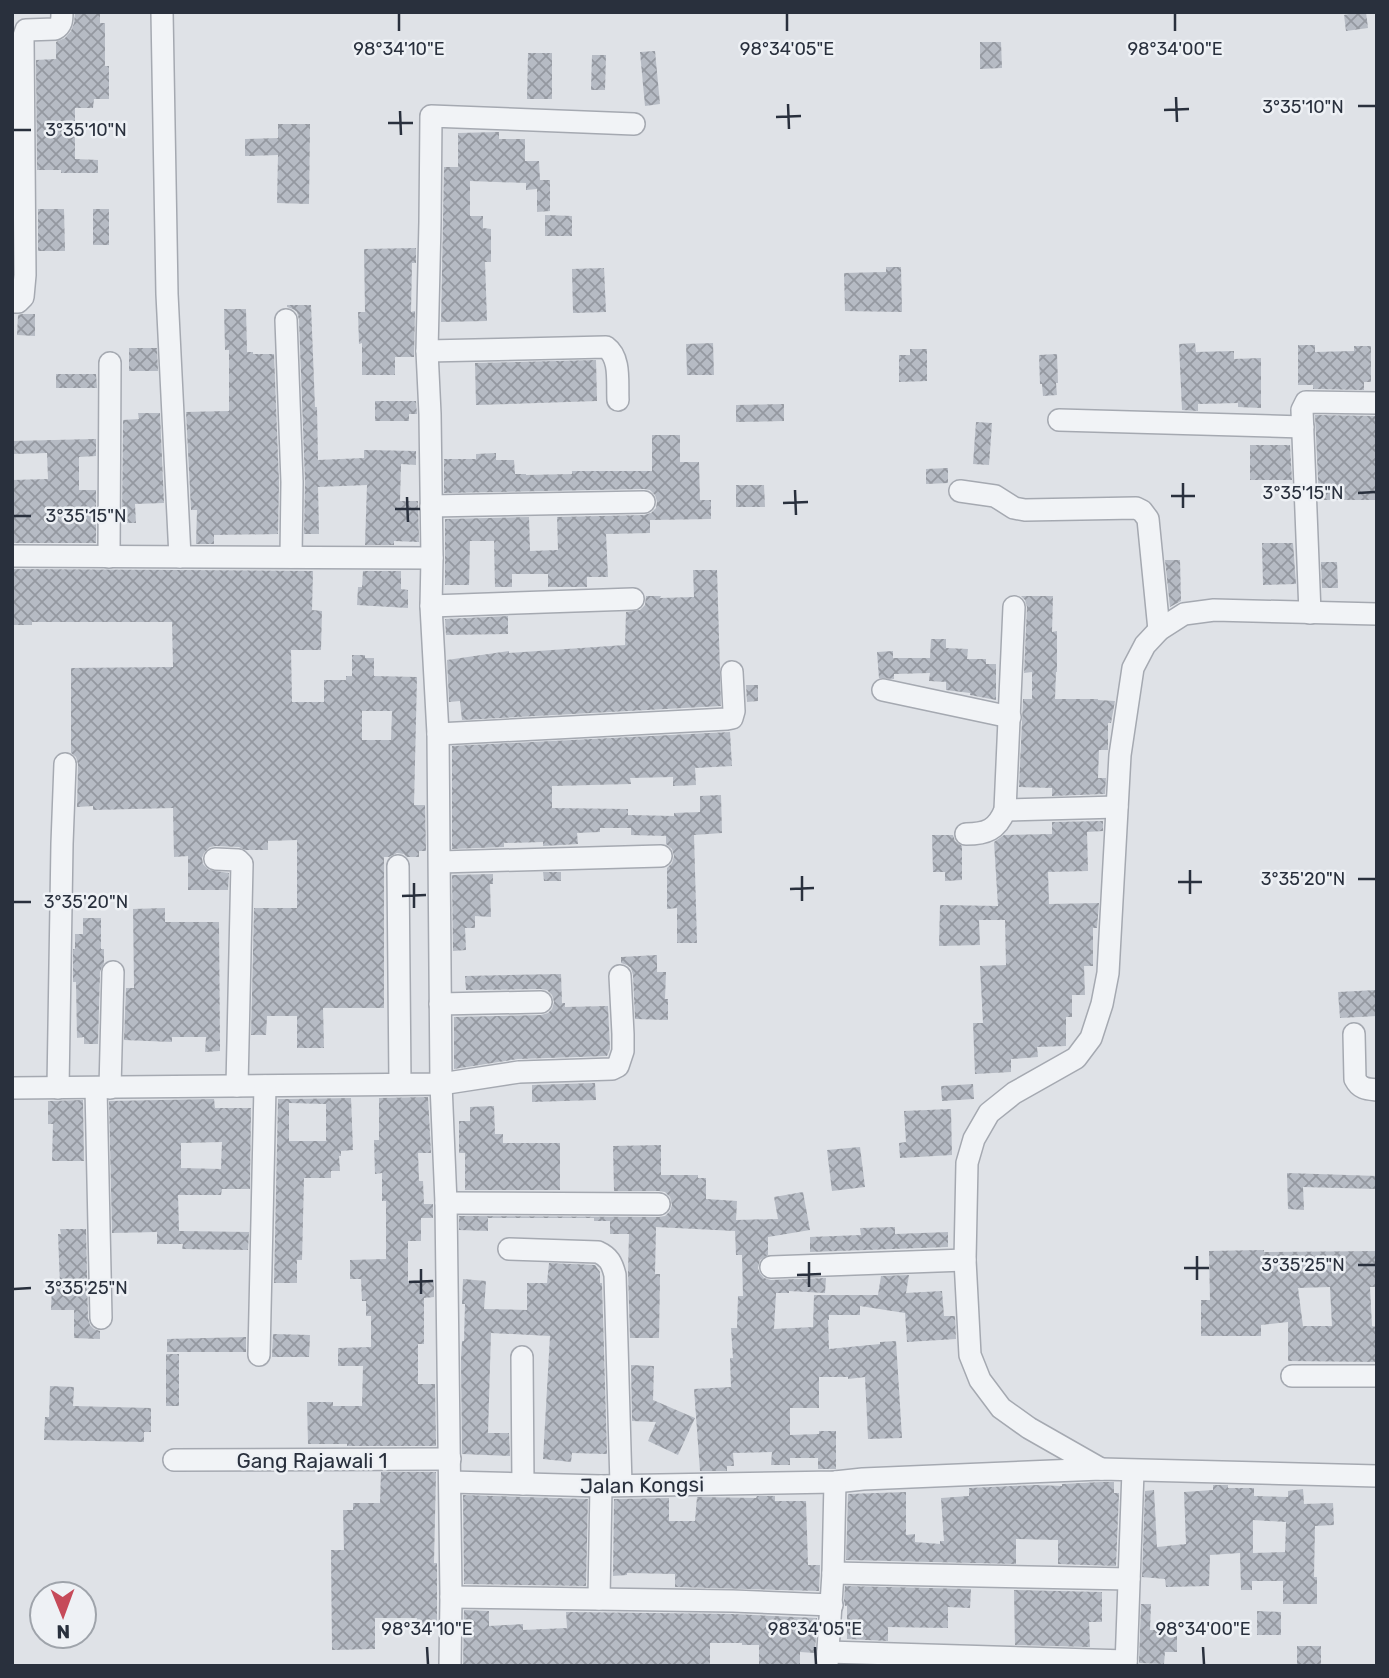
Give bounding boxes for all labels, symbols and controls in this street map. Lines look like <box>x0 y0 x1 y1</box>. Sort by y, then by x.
text: 98°34'10"E <box>353 38 445 60</box>
text: 98°34'05"E <box>740 38 834 60</box>
text: 98°34'00"E <box>1127 38 1223 60</box>
text: 3°35'10"N <box>1262 96 1344 118</box>
text: 3°35'10"N <box>45 119 127 141</box>
text: 3°35'15"N <box>1263 482 1343 504</box>
text: 3°35'15"N <box>46 505 126 527</box>
text: 3°35'20"N <box>1261 868 1345 890</box>
text: 3°35'20"N <box>44 891 128 913</box>
text: 3°35'25"N <box>1261 1254 1345 1276</box>
text: 3°35'25"N <box>44 1277 128 1299</box>
street label: Gang Rajawali 1 <box>236 1448 388 1473</box>
street label: Jalan Kongsi <box>580 1471 704 1499</box>
north arrow <box>28 1580 98 1650</box>
text: 98°34'10"E <box>381 1618 473 1640</box>
text: 98°34'05"E <box>768 1618 862 1640</box>
text: 98°34'00"E <box>1155 1618 1251 1640</box>
text: N <box>56 1620 70 1643</box>

